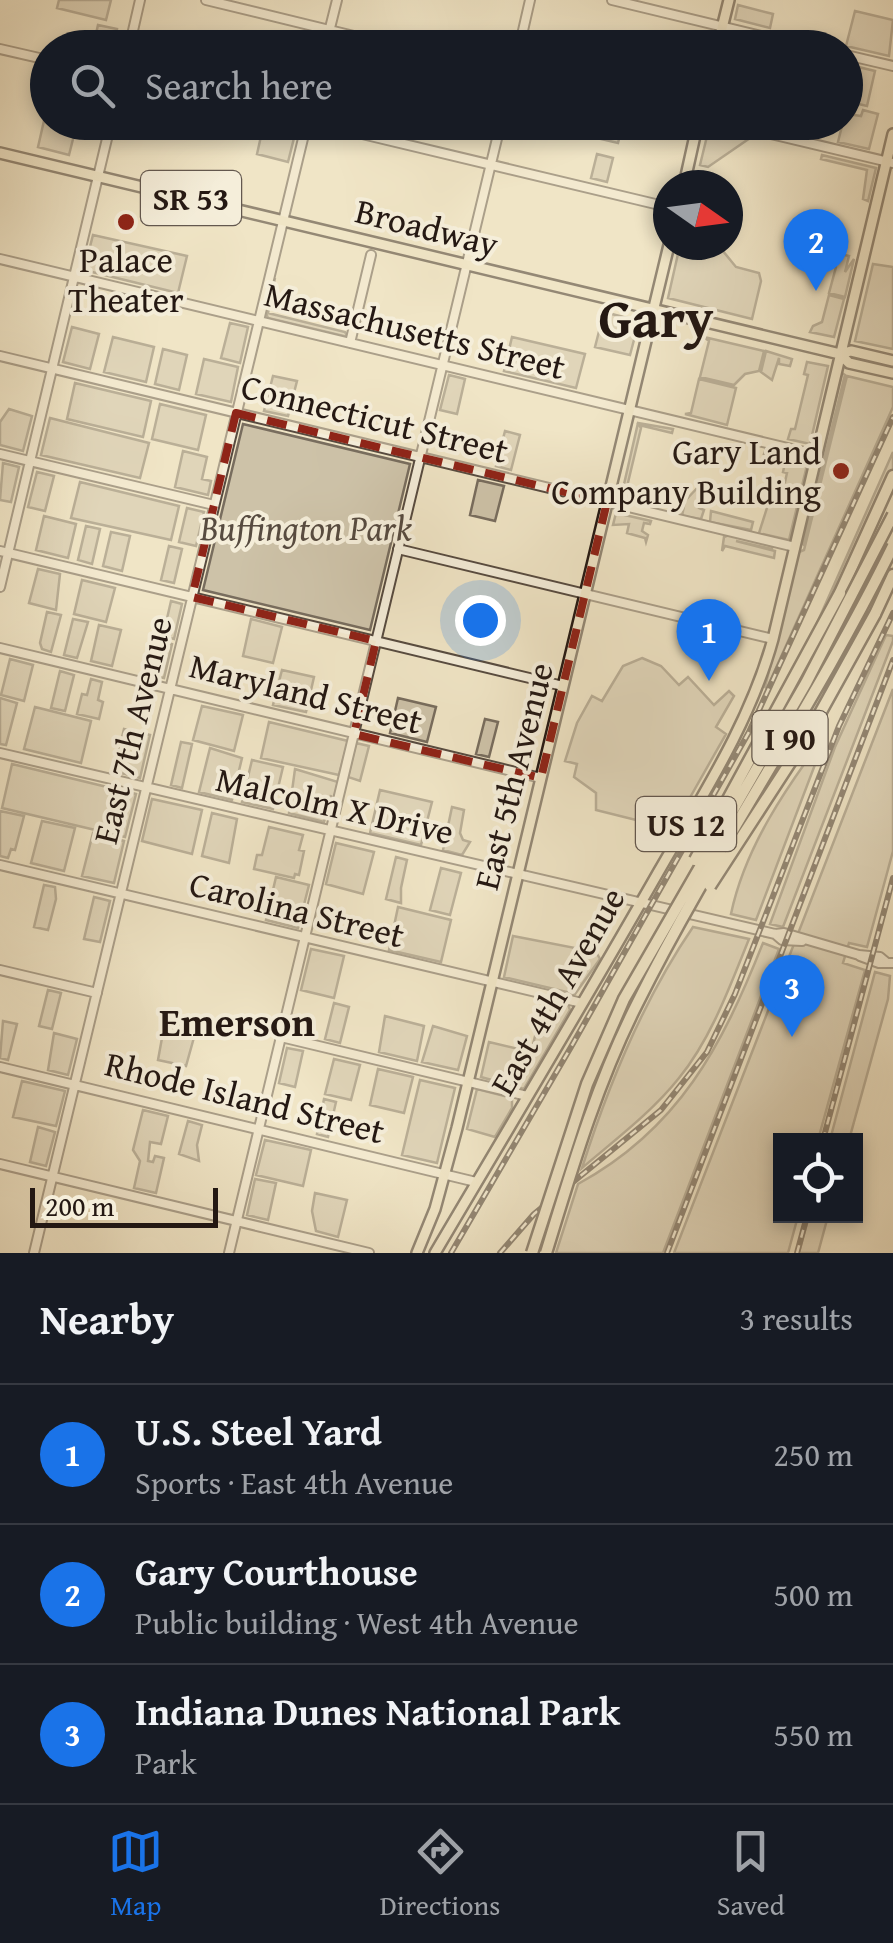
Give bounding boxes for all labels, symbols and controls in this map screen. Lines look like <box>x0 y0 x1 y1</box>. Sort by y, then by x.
search box <box>30 30 863 140</box>
text: Search here <box>145 57 333 113</box>
icon: search <box>65 58 120 113</box>
north arrow <box>653 170 743 260</box>
road number: SR 53 <box>141 171 241 225</box>
street label: Broadway <box>350 185 504 269</box>
pin: 2 <box>784 208 848 291</box>
marker: Palace Theater <box>115 211 137 233</box>
place label: Palace Theater <box>68 234 184 325</box>
street label: Massachusetts Street <box>259 268 571 392</box>
district label: Gary <box>598 277 714 357</box>
street label: Connecticut Street <box>236 360 514 476</box>
place label: Gary Land Company Building <box>551 426 822 517</box>
marker: Gary Land Company Building <box>830 460 852 482</box>
park label: Buffington Park <box>199 502 413 553</box>
your location <box>455 595 506 646</box>
pin: 1 <box>676 598 742 681</box>
street label: East 7th Avenue <box>79 611 185 849</box>
street label: Maryland Street <box>184 639 428 747</box>
street label: East 5th Avenue <box>460 657 566 895</box>
road number: I 90 <box>752 711 828 765</box>
street label: Malcolm X Drive <box>211 753 459 857</box>
road number: US 12 <box>636 797 736 851</box>
street label: Carolina Street <box>184 858 410 960</box>
street label: East 4th Avenue <box>477 878 637 1104</box>
pin: 3 <box>760 954 824 1037</box>
district label: Emerson <box>159 992 315 1051</box>
street label: Rhode Island Street <box>100 1038 390 1156</box>
map controls <box>773 1133 863 1223</box>
button: locate <box>773 1133 863 1223</box>
scale bar <box>30 1183 218 1228</box>
text: 200 m <box>45 1185 114 1226</box>
text: Nearby <box>40 1288 174 1349</box>
text: 3 results <box>740 1295 853 1342</box>
text: U.S. Steel Yard <box>135 1403 382 1459</box>
text: 1 <box>64 1431 81 1478</box>
text: 250 m <box>774 1431 853 1478</box>
text: Sports · East 4th Avenue <box>135 1459 453 1506</box>
text: Gary Courthouse <box>135 1543 418 1599</box>
text: 2 <box>64 1571 81 1618</box>
text: 500 m <box>774 1571 853 1618</box>
text: Public building · West 4th Avenue <box>135 1599 579 1646</box>
text: Indiana Dunes National Park <box>135 1683 620 1739</box>
text: 3 <box>64 1711 81 1758</box>
text: 550 m <box>774 1711 853 1758</box>
text: Park <box>135 1739 197 1786</box>
tab: Map <box>108 1824 163 1925</box>
tab: Directions <box>380 1824 500 1925</box>
tab: Saved <box>717 1824 785 1925</box>

